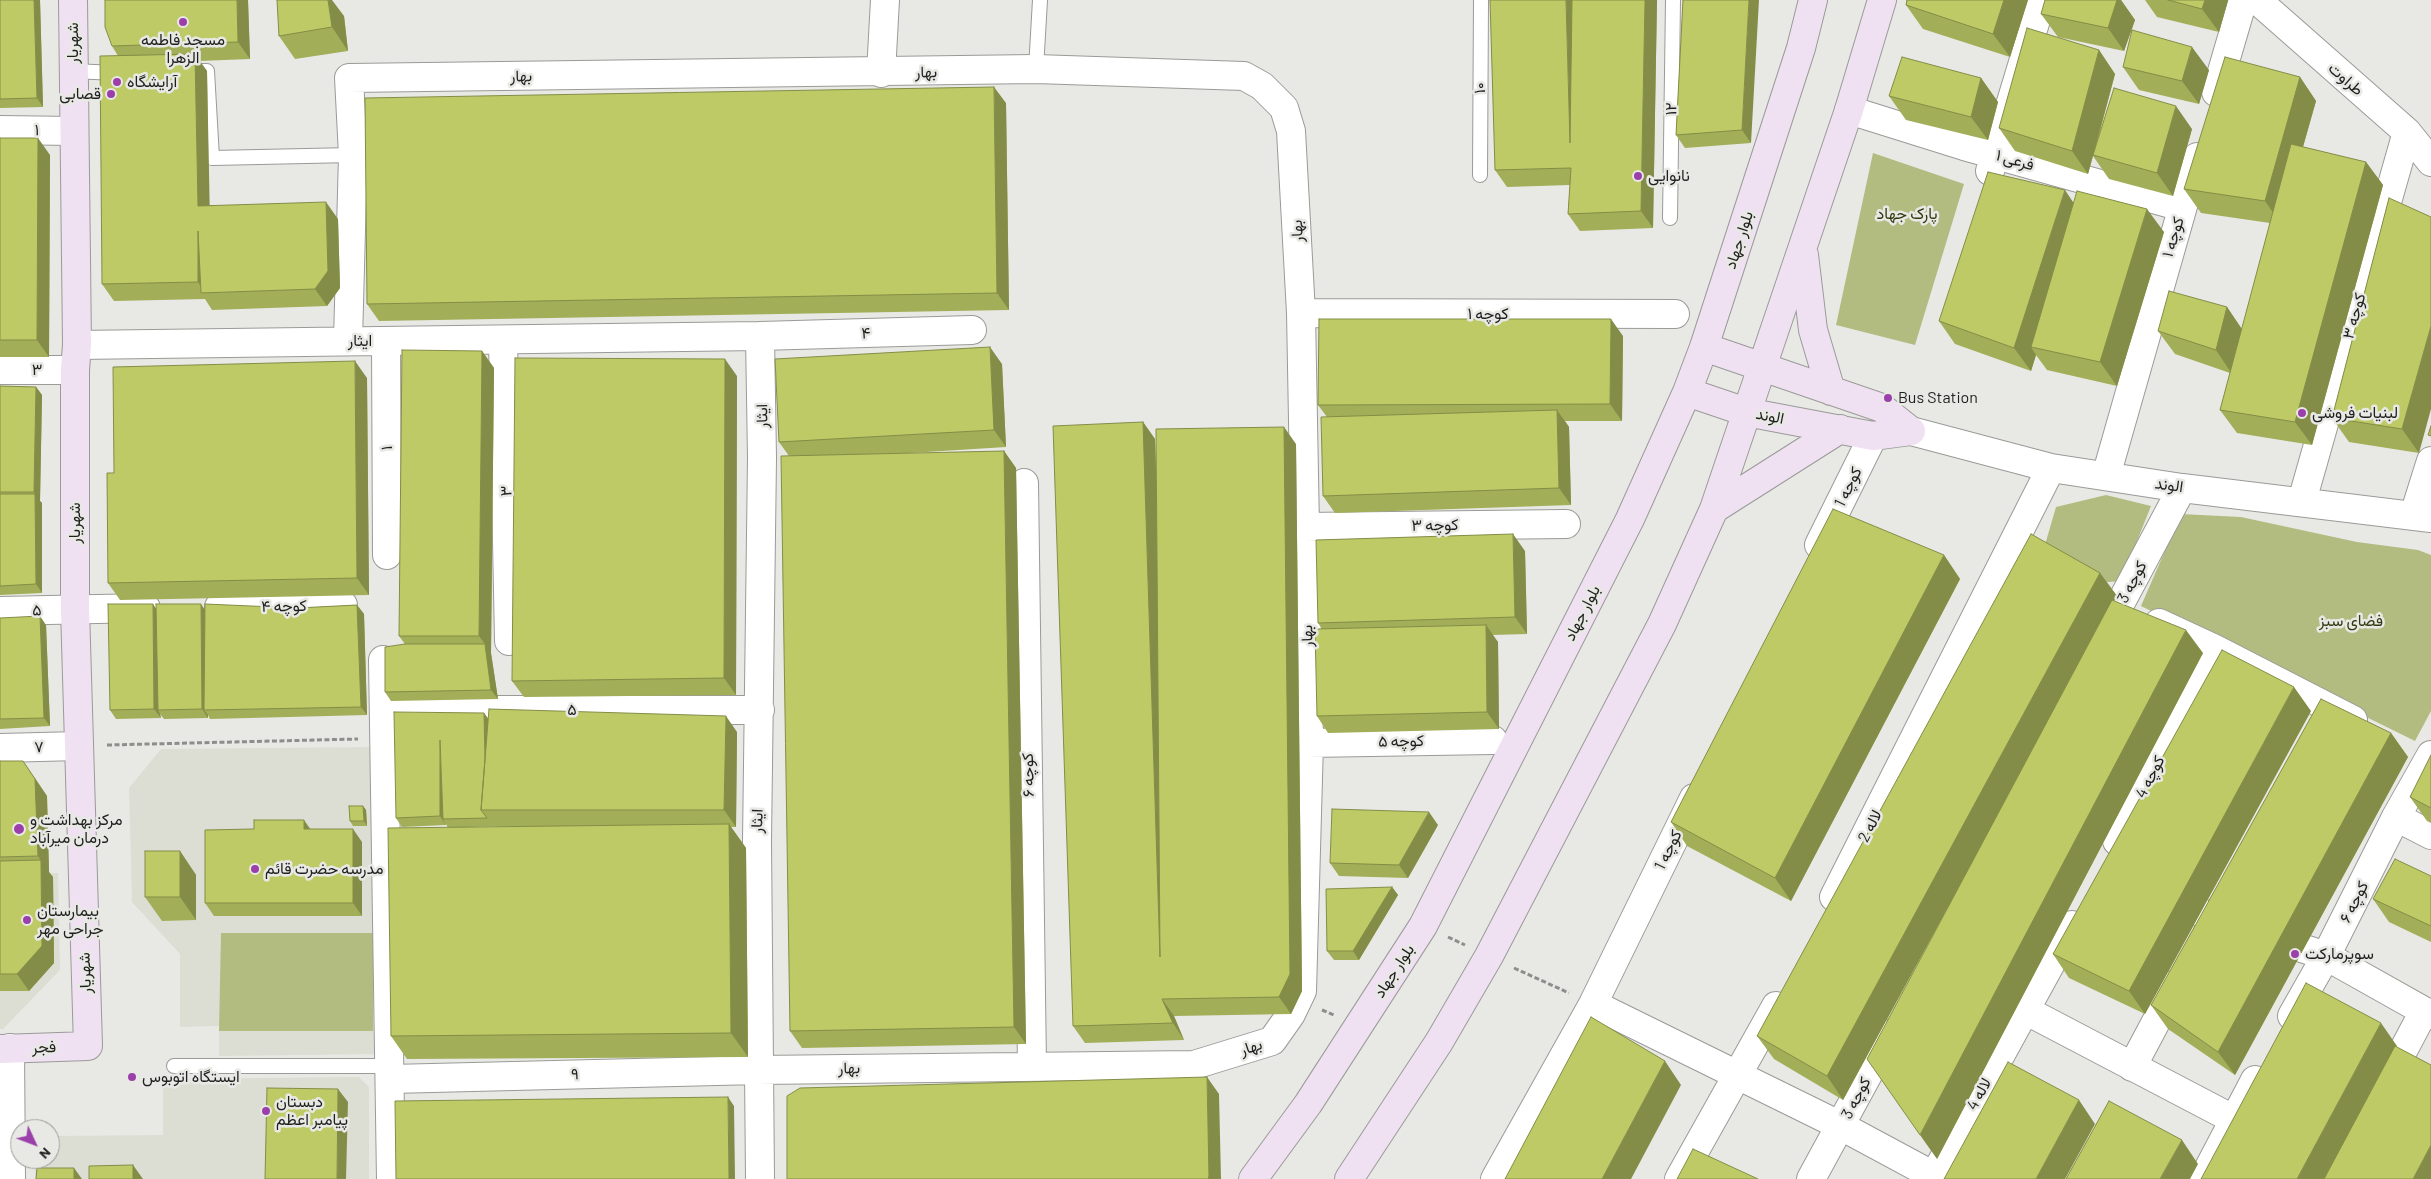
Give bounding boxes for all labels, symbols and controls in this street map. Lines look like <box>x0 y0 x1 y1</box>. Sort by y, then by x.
marker: مسجد فاطمه الزهرا <box>177 16 189 28</box>
street label: شهریار <box>63 22 83 64</box>
place label: مسجد فاطمه الزهرا <box>141 30 225 68</box>
street label: طراوت <box>2324 59 2368 99</box>
street label: بهار <box>915 62 937 82</box>
street label: بهار <box>510 66 532 86</box>
place label: آرایشگاه <box>127 72 177 92</box>
marker: آرایشگاه <box>111 76 123 88</box>
street label: ۱۰ <box>1470 82 1490 94</box>
place label: قصابی <box>59 84 101 104</box>
marker: قصابی <box>105 88 117 100</box>
street label: ۱۲ <box>1661 102 1681 116</box>
street label: ۱ <box>35 120 39 140</box>
street label: فرعی ۱ <box>1994 145 2036 175</box>
place label: نانوایی <box>1648 166 1690 186</box>
marker: نانوایی <box>1632 170 1644 182</box>
park label: پارک جهاد <box>1877 204 1937 224</box>
street label: بلوار جهاد <box>1721 209 1757 271</box>
street label: کوچه ۱ <box>2158 215 2188 259</box>
street label: بهار <box>1287 219 1307 243</box>
street label: کوچه ۳ <box>2338 291 2370 341</box>
street label: کوچه ۱ <box>1467 304 1509 324</box>
street label: ۴ <box>861 323 871 343</box>
street label: ایثار <box>348 331 372 351</box>
street label: ۳ <box>32 360 42 380</box>
place label: Bus Station <box>1898 388 1978 408</box>
marker: Bus Station <box>1882 392 1894 404</box>
place label: لبنیات فروشی <box>2312 403 2398 423</box>
street label: ایثار <box>752 404 772 428</box>
street label: الوند <box>1754 404 1786 428</box>
marker: لبنیات فروشی <box>2296 407 2308 419</box>
street label: ۱ <box>377 446 397 450</box>
street label: کوچه 1 <box>1830 464 1866 510</box>
street label: الوند <box>2154 474 2184 496</box>
street label: ۳ <box>496 486 516 496</box>
street label: شهریار <box>65 502 85 544</box>
street label: کوچه ۳ <box>1411 515 1459 535</box>
street label: کوچه 3 <box>2113 558 2151 606</box>
street label: بلوار جهاد <box>1560 582 1604 644</box>
street label: کوچه ۴ <box>261 596 307 616</box>
street label: ۵ <box>32 600 42 620</box>
park label: فضای سبز <box>2319 611 2383 631</box>
street label: بهار <box>1297 625 1317 647</box>
street label: ۵ <box>567 700 577 720</box>
street label: کوچه ۵ <box>1378 731 1424 751</box>
street label: ۷ <box>34 737 44 757</box>
street label: کوچه 4 <box>2131 752 2169 802</box>
street label: کوچه ۶ <box>1018 753 1038 797</box>
street label: لاله 2 <box>1854 807 1886 845</box>
street label: ایثار <box>747 808 767 834</box>
place label: مرکز بهداشت و درمان میرآباد <box>30 810 122 848</box>
marker: مرکز بهداشت و درمان میرآباد <box>12 822 26 836</box>
street label: کوچه 1 <box>1650 827 1686 873</box>
place label: مدرسه حضرت قائم <box>265 859 384 879</box>
marker: مدرسه حضرت قائم <box>249 863 261 875</box>
street label: کوچه ۶ <box>2335 878 2373 926</box>
place label: بیمارستان جراحی مهر <box>37 901 103 939</box>
marker: بیمارستان جراحی مهر <box>21 914 33 926</box>
street label: بلوار جهاد <box>1370 941 1418 1001</box>
place label: سوپرمارکت <box>2305 944 2374 964</box>
marker: سوپرمارکت <box>2289 948 2301 960</box>
street label: شهریار <box>75 952 95 994</box>
street label: بهار <box>1237 1034 1265 1060</box>
street label: فجر <box>31 1037 57 1057</box>
street label: بهار <box>838 1058 860 1078</box>
street label: ۹ <box>571 1064 579 1084</box>
place label: ایستگاه اتوبوس <box>142 1067 240 1087</box>
marker: ایستگاه اتوبوس <box>126 1071 138 1083</box>
street label: کوچه 3 <box>1837 1074 1875 1122</box>
street label: لاله 4 <box>1962 1074 1996 1114</box>
place label: دبستان پیامبر اعظم <box>276 1092 348 1130</box>
marker: دبستان پیامبر اعظم <box>260 1105 272 1117</box>
north arrow <box>10 1119 60 1169</box>
text: N <box>36 1145 55 1163</box>

